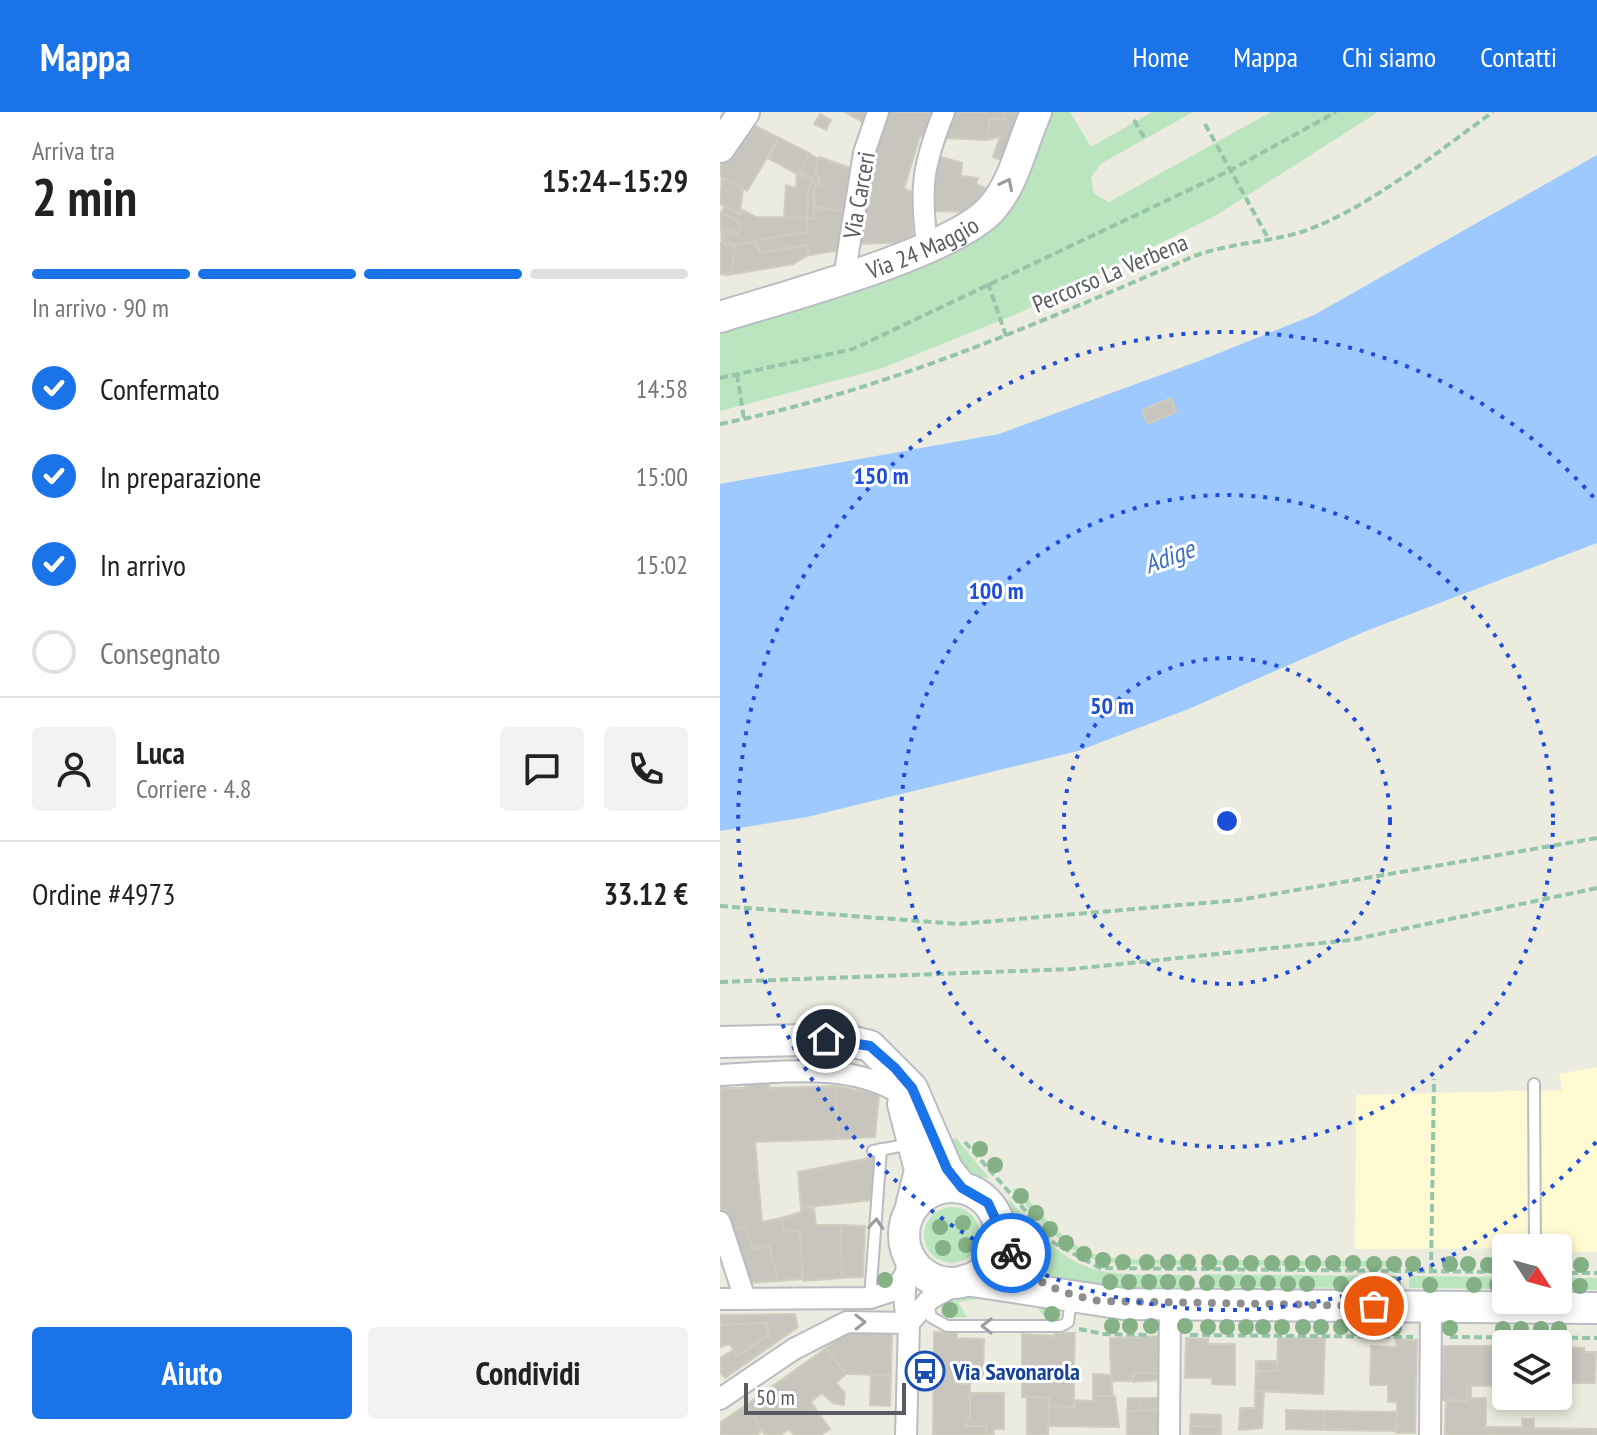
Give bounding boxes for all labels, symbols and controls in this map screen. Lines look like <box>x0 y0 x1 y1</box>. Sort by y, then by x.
text: Mappa <box>40 32 131 81</box>
text: Home <box>1132 38 1189 75</box>
text: Mappa <box>1233 38 1298 75</box>
text: Chi siamo <box>1342 38 1436 75</box>
text: Contatti <box>1480 38 1557 75</box>
text: Arriva tra <box>32 134 115 167</box>
street label: Via Carceri <box>836 149 882 242</box>
text: 15:24–15:29 <box>542 161 688 200</box>
text: 2 min <box>32 163 137 230</box>
one-way arrow <box>997 177 1012 192</box>
street label: Via 24 Maggio <box>861 209 984 286</box>
street label: Percorso La Verbena <box>1028 226 1192 320</box>
text: In arrivo · 90 m <box>32 291 169 324</box>
icon: check <box>32 366 76 410</box>
text: Confermato <box>100 369 220 408</box>
text: 14:58 <box>636 372 688 405</box>
icon: check <box>32 454 76 498</box>
text: In preparazione <box>100 457 261 496</box>
text: 15:00 <box>636 460 688 493</box>
text: 150 m <box>853 460 909 491</box>
water label: Adige <box>1139 531 1201 580</box>
icon: check <box>32 542 76 586</box>
text: In arrivo <box>100 545 186 584</box>
text: 15:02 <box>636 548 688 581</box>
text: 100 m <box>968 575 1024 606</box>
text: Consegnato <box>100 633 220 672</box>
text: 50 m <box>1090 690 1134 721</box>
button: person <box>32 727 116 811</box>
button: chat <box>500 727 584 811</box>
button: phone <box>604 727 688 811</box>
text: Luca <box>136 733 185 772</box>
text: Corriere · 4.8 <box>136 772 252 805</box>
centre of rings <box>1213 807 1241 835</box>
text: Ordine #4973 <box>32 874 176 913</box>
text: 33.12 € <box>604 874 688 913</box>
pin <box>792 1005 860 1073</box>
icon: home <box>804 1017 848 1061</box>
courier <box>971 1213 1051 1293</box>
one-way arrow <box>867 1217 884 1230</box>
icon: bike <box>989 1231 1033 1275</box>
north arrow <box>1492 1234 1572 1314</box>
map controls <box>1492 1234 1572 1410</box>
pin <box>1340 1272 1408 1340</box>
icon: bag <box>1352 1284 1396 1328</box>
one-way arrow <box>854 1313 867 1331</box>
one-way arrow <box>980 1317 993 1335</box>
button: Aiuto <box>32 1327 352 1419</box>
button: Condividi <box>368 1327 688 1419</box>
button: layers <box>1492 1330 1572 1410</box>
bus stop icon: Via Savonarola <box>904 1350 946 1392</box>
place label: Via Savonarola <box>952 1356 1080 1387</box>
scale bar <box>744 1379 906 1415</box>
text: 50 m <box>756 1383 795 1411</box>

